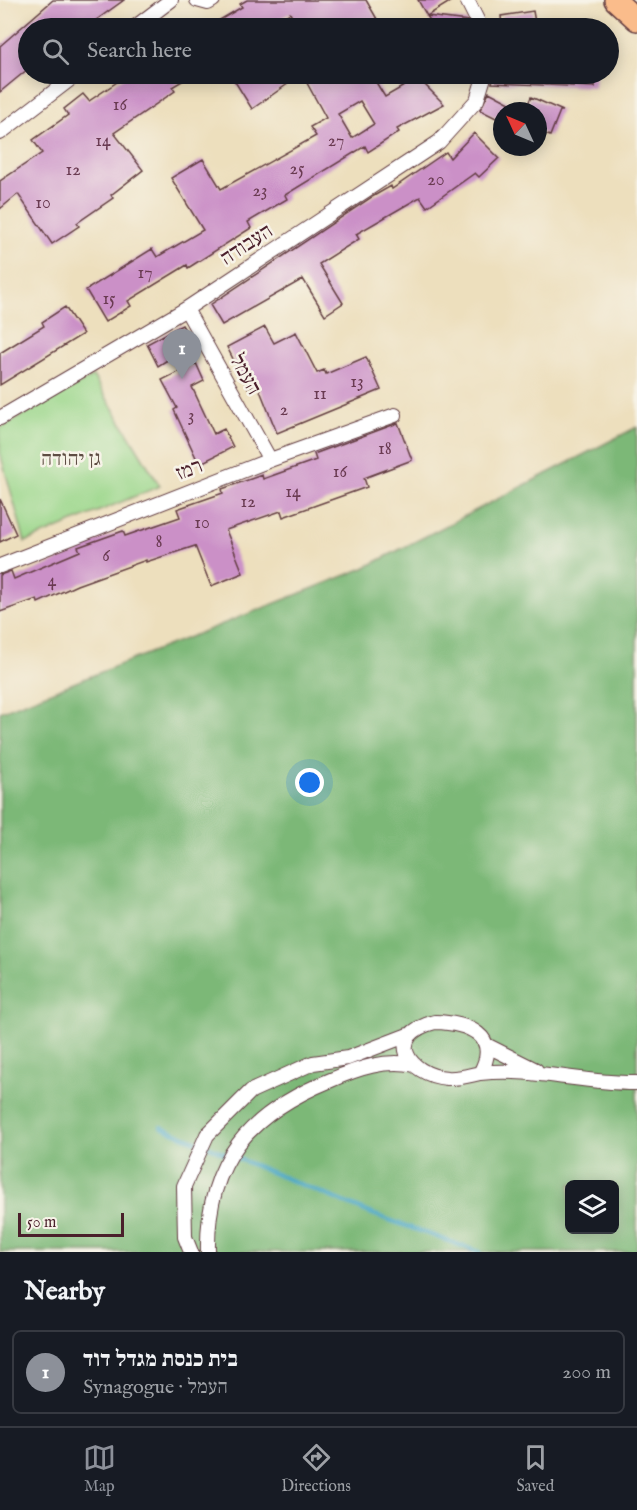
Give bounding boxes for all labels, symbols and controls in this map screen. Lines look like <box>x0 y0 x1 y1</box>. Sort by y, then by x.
search box <box>18 18 619 84</box>
icon: search <box>39 35 72 68</box>
text: Search here <box>87 37 192 65</box>
house number: 16 <box>113 94 128 117</box>
north arrow <box>493 102 547 156</box>
house number: 14 <box>95 130 111 153</box>
house number: 27 <box>328 130 344 153</box>
house number: 25 <box>290 158 305 181</box>
house number: 12 <box>65 159 81 182</box>
house number: 20 <box>427 169 445 192</box>
house number: 23 <box>252 180 268 203</box>
house number: 10 <box>35 192 51 215</box>
street label: העבודה <box>215 218 278 272</box>
house number: 17 <box>137 262 153 285</box>
house number: 15 <box>102 288 116 311</box>
pin: 1 <box>162 330 201 379</box>
street label: העמל <box>223 350 267 400</box>
house number: 13 <box>350 371 364 394</box>
house number: 11 <box>313 383 327 406</box>
house number: 2 <box>280 399 288 422</box>
house number: 3 <box>188 405 194 428</box>
house number: 18 <box>378 438 392 461</box>
park label: גן יהודה <box>41 446 101 473</box>
street label: רמז <box>172 453 207 488</box>
house number: 16 <box>333 461 348 484</box>
house number: 14 <box>285 481 301 504</box>
house number: 12 <box>240 491 256 514</box>
house number: 10 <box>194 512 210 535</box>
house number: 8 <box>155 531 163 554</box>
house number: 6 <box>102 545 110 568</box>
house number: 4 <box>48 570 57 593</box>
your location <box>295 768 324 797</box>
map controls <box>565 1180 619 1234</box>
button: layers <box>565 1180 619 1234</box>
scale bar <box>18 1210 124 1238</box>
text: 50 m <box>27 1213 56 1233</box>
text: Nearby <box>24 1275 105 1308</box>
text: בית כנסת מגדל דוד <box>83 1346 238 1374</box>
text: 1 <box>42 1360 49 1385</box>
text: 200 m <box>562 1360 611 1385</box>
text: Synagogue · העמל <box>83 1375 228 1400</box>
tab: Map <box>83 1441 116 1497</box>
tab: Directions <box>281 1441 351 1497</box>
tab: Saved <box>516 1441 554 1497</box>

